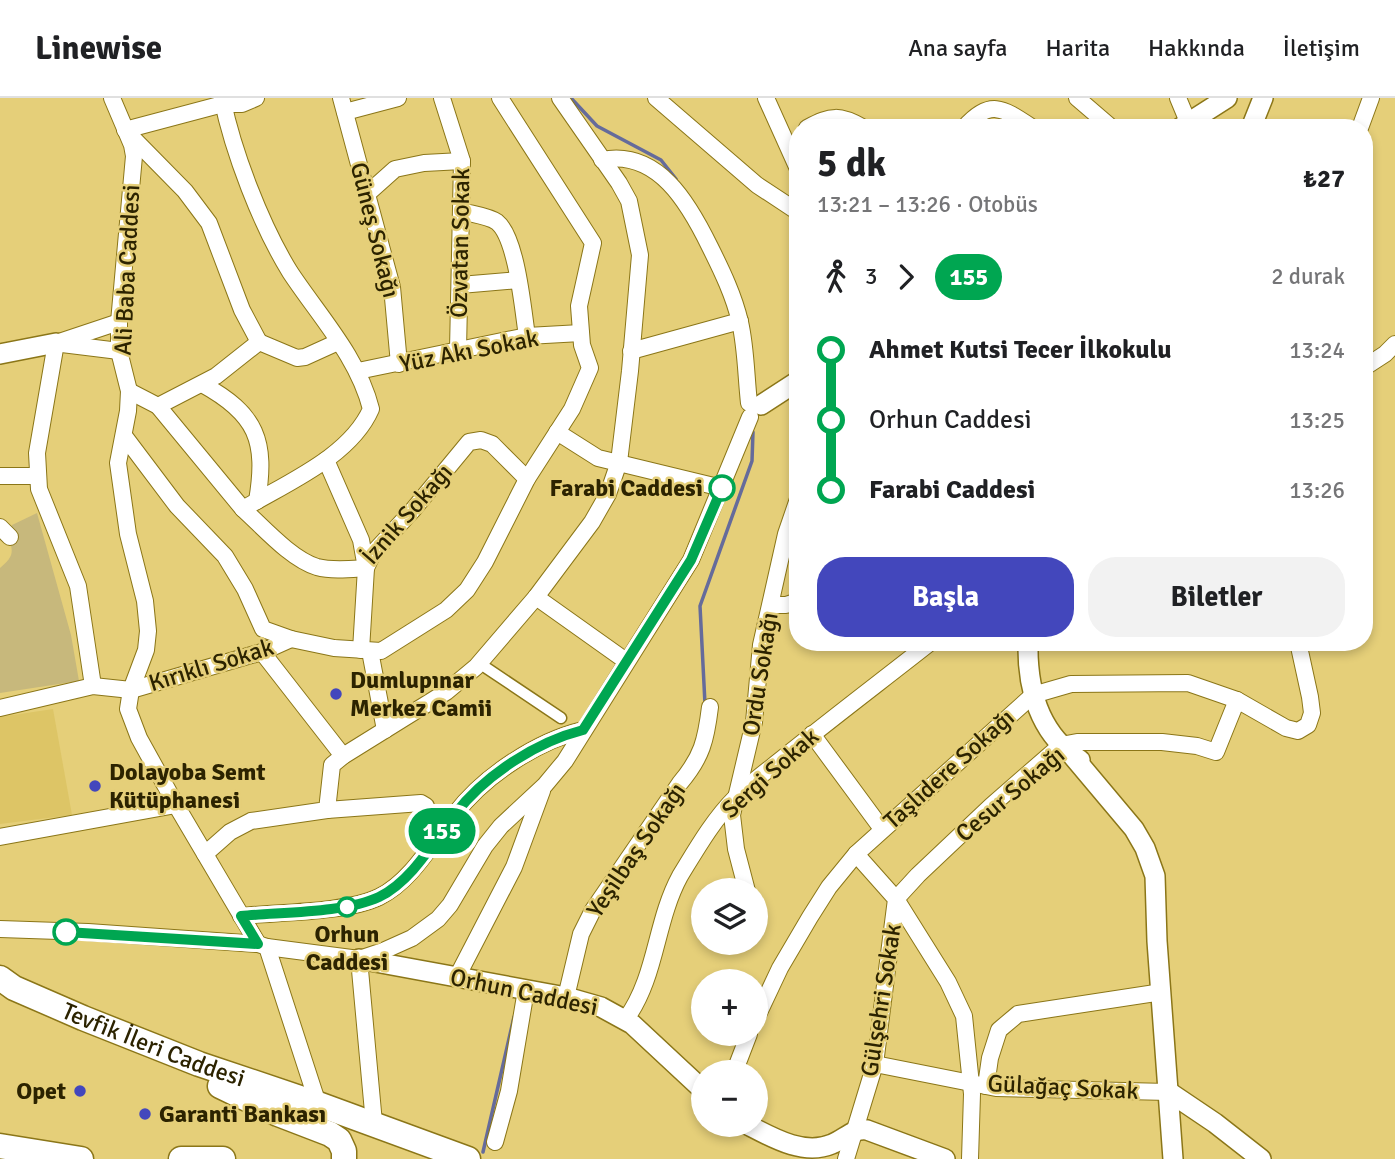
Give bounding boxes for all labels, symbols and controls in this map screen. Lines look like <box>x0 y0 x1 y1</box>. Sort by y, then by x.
text: Linewise <box>35 28 162 69</box>
text: Ana sayfa <box>908 33 1008 63</box>
text: Harita <box>1046 33 1110 63</box>
text: Hakkında <box>1148 33 1245 63</box>
text: İletişim <box>1283 33 1360 63</box>
text: 5 dk <box>817 140 886 187</box>
street label: Güneş Sokağı <box>344 159 406 301</box>
text: ₺27 <box>1303 163 1345 195</box>
street label: Özvatan Sokak <box>444 168 476 318</box>
street label: Ali Baba Caddesi <box>108 184 146 356</box>
text: 13:21 – 13:26 · Otobüs <box>817 190 1038 219</box>
icon: walk <box>817 258 855 296</box>
icon: forward <box>887 258 925 296</box>
text: 3 <box>865 262 877 291</box>
text: 155 <box>949 262 988 292</box>
text: 2 durak <box>1271 262 1345 291</box>
street label: Yüz Akı Sokak <box>397 323 541 379</box>
text: Ahmet Kutsi̇ Tecer İlkokulu <box>869 334 1172 366</box>
text: 13:24 <box>1289 336 1345 365</box>
text: Orhun Caddesi̇ <box>869 404 1032 436</box>
text: 13:25 <box>1289 406 1345 435</box>
street label: İznik Sokağı <box>355 457 459 571</box>
place label: Farabi̇ Caddesi̇ <box>549 473 703 503</box>
text: Farabi̇ Caddesi̇ <box>869 474 1035 506</box>
marker: Farabi̇ Caddesi̇ <box>709 475 735 501</box>
text: 13:26 <box>1289 476 1345 505</box>
button: Başla <box>817 557 1074 637</box>
button: Biletler <box>1088 557 1345 637</box>
street label: Ordu Sokağı <box>735 610 785 738</box>
street label: Kırıklı Sokak <box>145 632 277 698</box>
place label: Dumlupınar Merkez Camii <box>350 665 492 723</box>
marker: Dumlupınar Merkez Camii <box>328 686 344 702</box>
street label: Taşlıdere Sokağı <box>877 702 1021 836</box>
street label: Sergi Sokak <box>715 722 825 824</box>
street label: Cesur Sokağı <box>949 740 1071 848</box>
place label: Dolayoba Semt Kütüphanesi <box>109 757 265 815</box>
street label: Yeşilbaş Sokağı <box>580 777 692 923</box>
marker: Dolayoba Semt Kütüphanesi <box>87 778 103 794</box>
line badge: 155 <box>402 808 482 854</box>
text: 155 <box>423 816 461 846</box>
map controls <box>691 878 768 1137</box>
button: layers <box>691 878 768 955</box>
marker: Orhun Caddesi̇ <box>337 897 357 917</box>
unlabelled marker <box>53 919 79 945</box>
place label: Orhun Caddesi̇ <box>306 919 388 977</box>
street label: Gülşehri Sokak <box>854 921 908 1079</box>
street label: Orhun Caddesi <box>447 962 601 1022</box>
button: + <box>691 969 768 1046</box>
street label: Tevfik İleri Caddesi <box>57 996 249 1093</box>
button: − <box>691 1060 768 1137</box>
street label: Gülağaç Sokak <box>987 1068 1139 1106</box>
place label: Opet <box>16 1076 66 1106</box>
marker: Opet <box>72 1083 88 1099</box>
place label: Garanti Bankası <box>159 1099 326 1129</box>
marker: Garanti Bankası <box>137 1106 153 1122</box>

